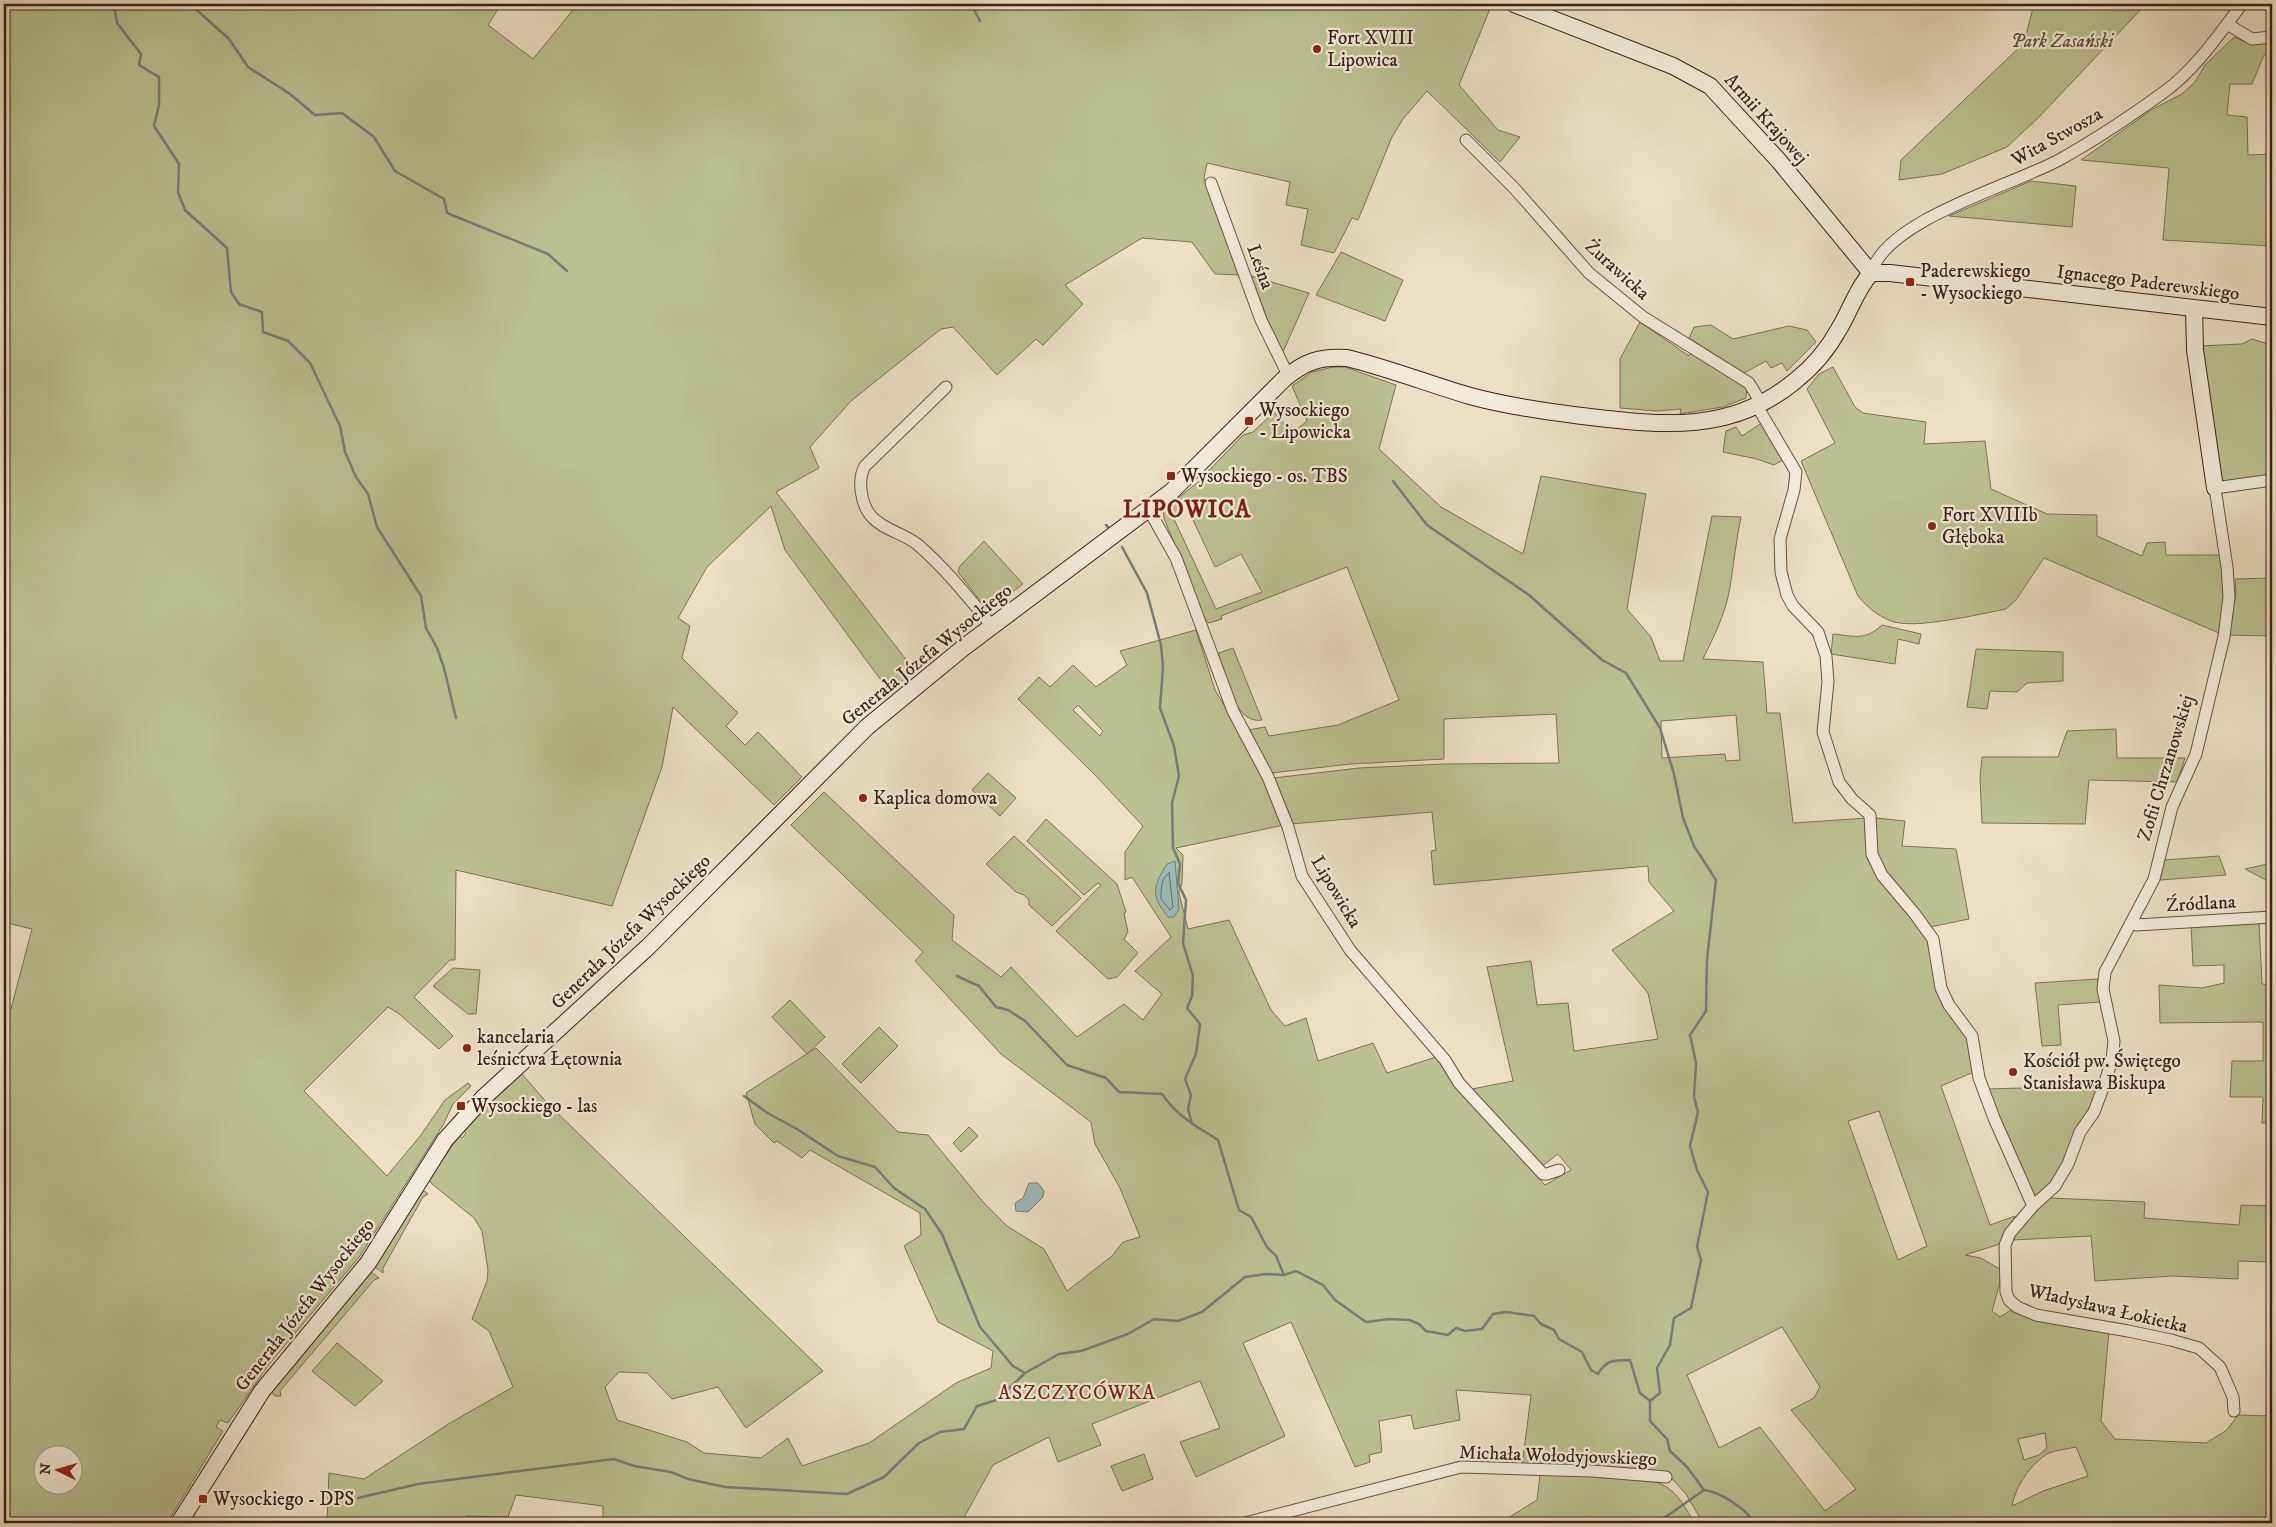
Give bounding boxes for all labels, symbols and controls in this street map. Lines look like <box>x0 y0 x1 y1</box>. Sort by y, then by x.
place label: Fort XVIII Lipowica <box>1327 27 1414 72</box>
park label: Park Zasański <box>2011 30 2114 53</box>
marker: Fort XVIII Lipowica <box>1311 43 1323 55</box>
street label: Armii Krajowej <box>1719 69 1813 169</box>
street label: Wita Stwosza <box>2007 103 2107 172</box>
street label: Żurawicka <box>1580 234 1655 305</box>
street label: Leśna <box>1241 241 1279 293</box>
place label: Paderewskiego - Wysockiego <box>1920 260 2031 305</box>
street label: Ignacego Paderewskiego <box>2055 260 2241 306</box>
marker: Paderewskiego - Wysockiego <box>1904 276 1916 288</box>
place label: Wysockiego - Lipowicka <box>1258 399 1351 444</box>
marker: Wysockiego - Lipowicka <box>1243 415 1255 427</box>
place label: Wysockiego - os. TBS <box>1180 465 1348 488</box>
marker: Wysockiego - os. TBS <box>1165 470 1177 482</box>
district label: LIPOWICA <box>1123 495 1251 525</box>
place label: Fort XVIIIb Głęboka <box>1942 504 2038 549</box>
marker: Fort XVIIIb Głęboka <box>1926 520 1938 532</box>
street label: Generała Józefa Wysockiego <box>837 579 1017 731</box>
street label: Zofii Chrzanowskiej <box>2133 692 2199 844</box>
place label: Kaplica domowa <box>873 787 997 810</box>
marker: Kaplica domowa <box>857 792 869 804</box>
street label: Generała Józefa Wysockiego <box>546 850 716 1014</box>
street label: Lipowicka <box>1306 852 1366 932</box>
street label: Źródlana <box>2165 889 2236 917</box>
place label: kancelaria leśnictwa Łętownia <box>477 1026 622 1071</box>
marker: kancelaria leśnictwa Łętownia <box>461 1042 473 1054</box>
place label: Kościół pw. Świętego Stanisława Biskupa <box>2023 1048 2181 1095</box>
marker: Kościół pw. Świętego Stanisława Biskupa <box>2007 1066 2019 1078</box>
place label: Wysockiego - las <box>470 1095 597 1118</box>
marker: Wysockiego - las <box>455 1100 467 1112</box>
street label: Generała Józefa Wysockiego <box>230 1214 380 1396</box>
street label: Władysława Łokietka <box>2025 1279 2190 1338</box>
district label: ASZCZYCÓWKA <box>998 1380 1156 1406</box>
street label: Michała Wołodyjowskiego <box>1459 1441 1657 1471</box>
north arrow <box>32 1444 82 1494</box>
text: N <box>37 1462 56 1475</box>
place label: Wysockiego - DPS <box>212 1488 354 1511</box>
marker: Wysockiego - DPS <box>197 1493 209 1505</box>

